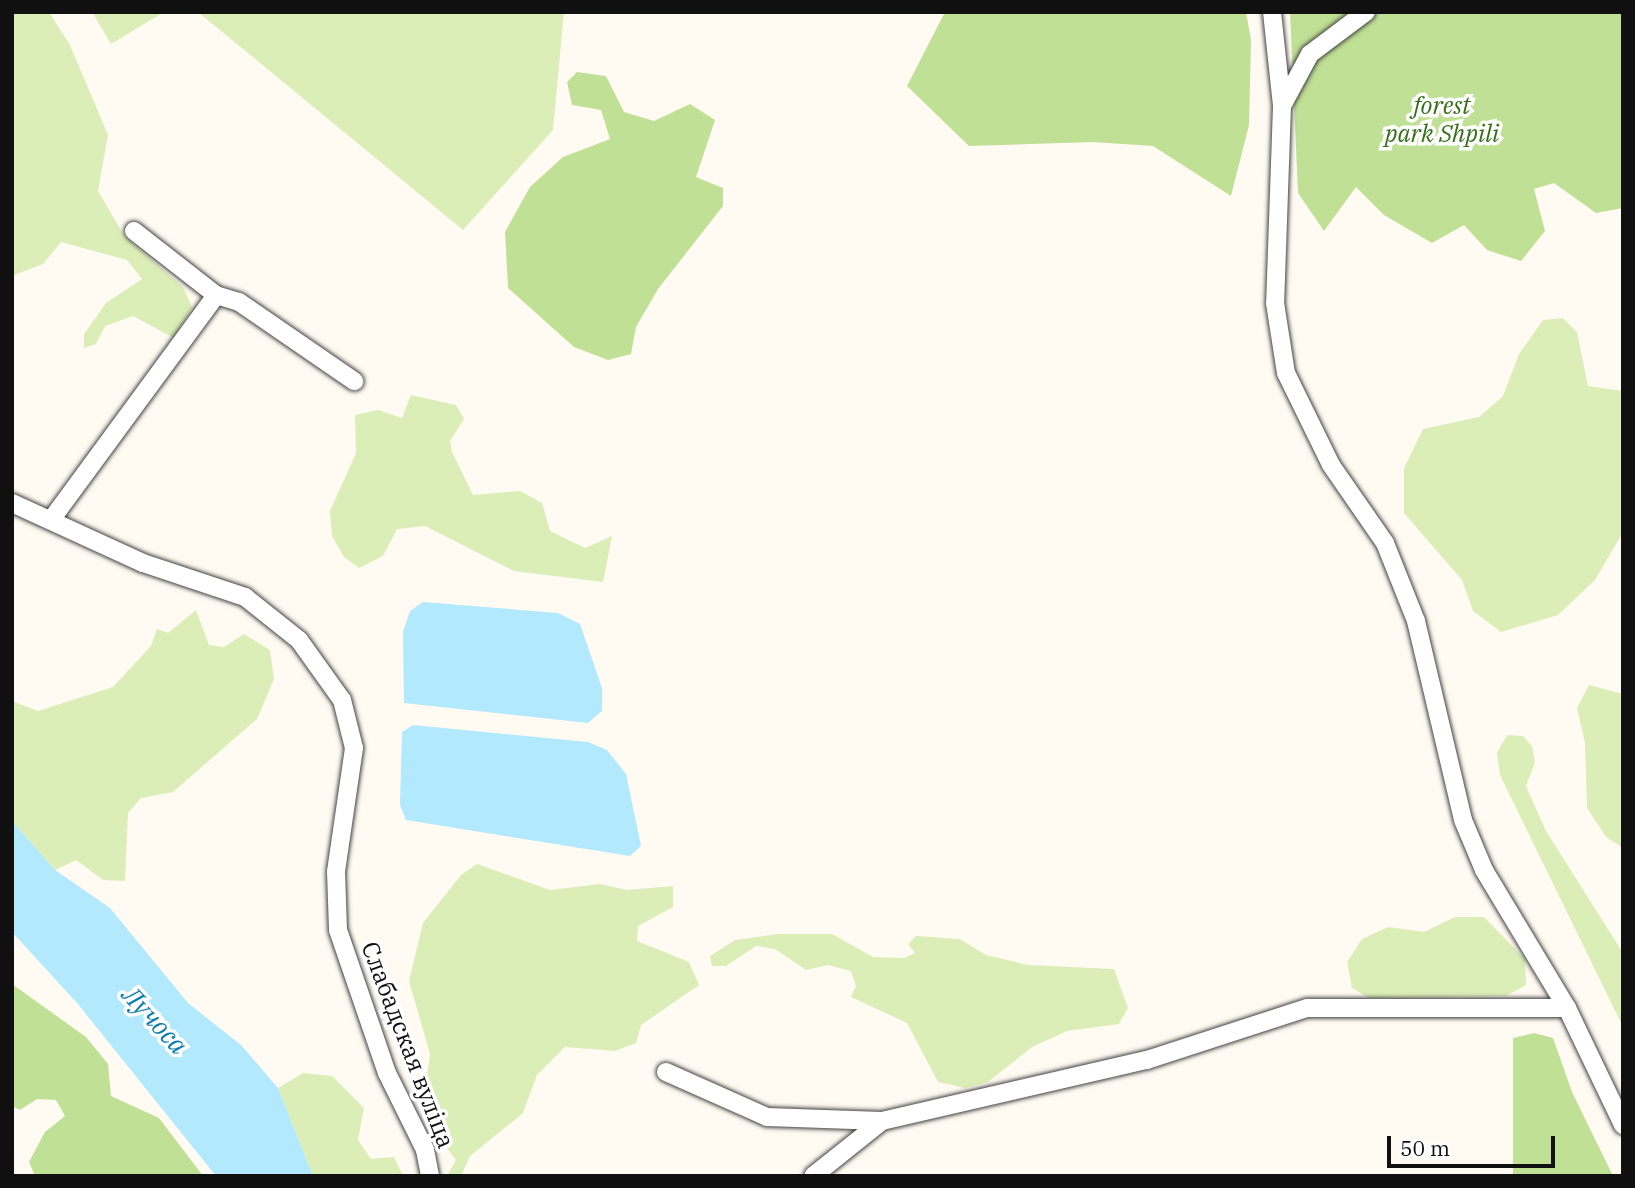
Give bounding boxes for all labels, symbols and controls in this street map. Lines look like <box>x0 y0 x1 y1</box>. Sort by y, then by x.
park label: forest park Shpili <box>1385 92 1499 148</box>
street label: Слабадская вуліца <box>355 938 461 1152</box>
water label: Лучоса <box>116 980 194 1060</box>
scale bar <box>1390 1122 1558 1166</box>
text: 50 m <box>1400 1134 1450 1162</box>

